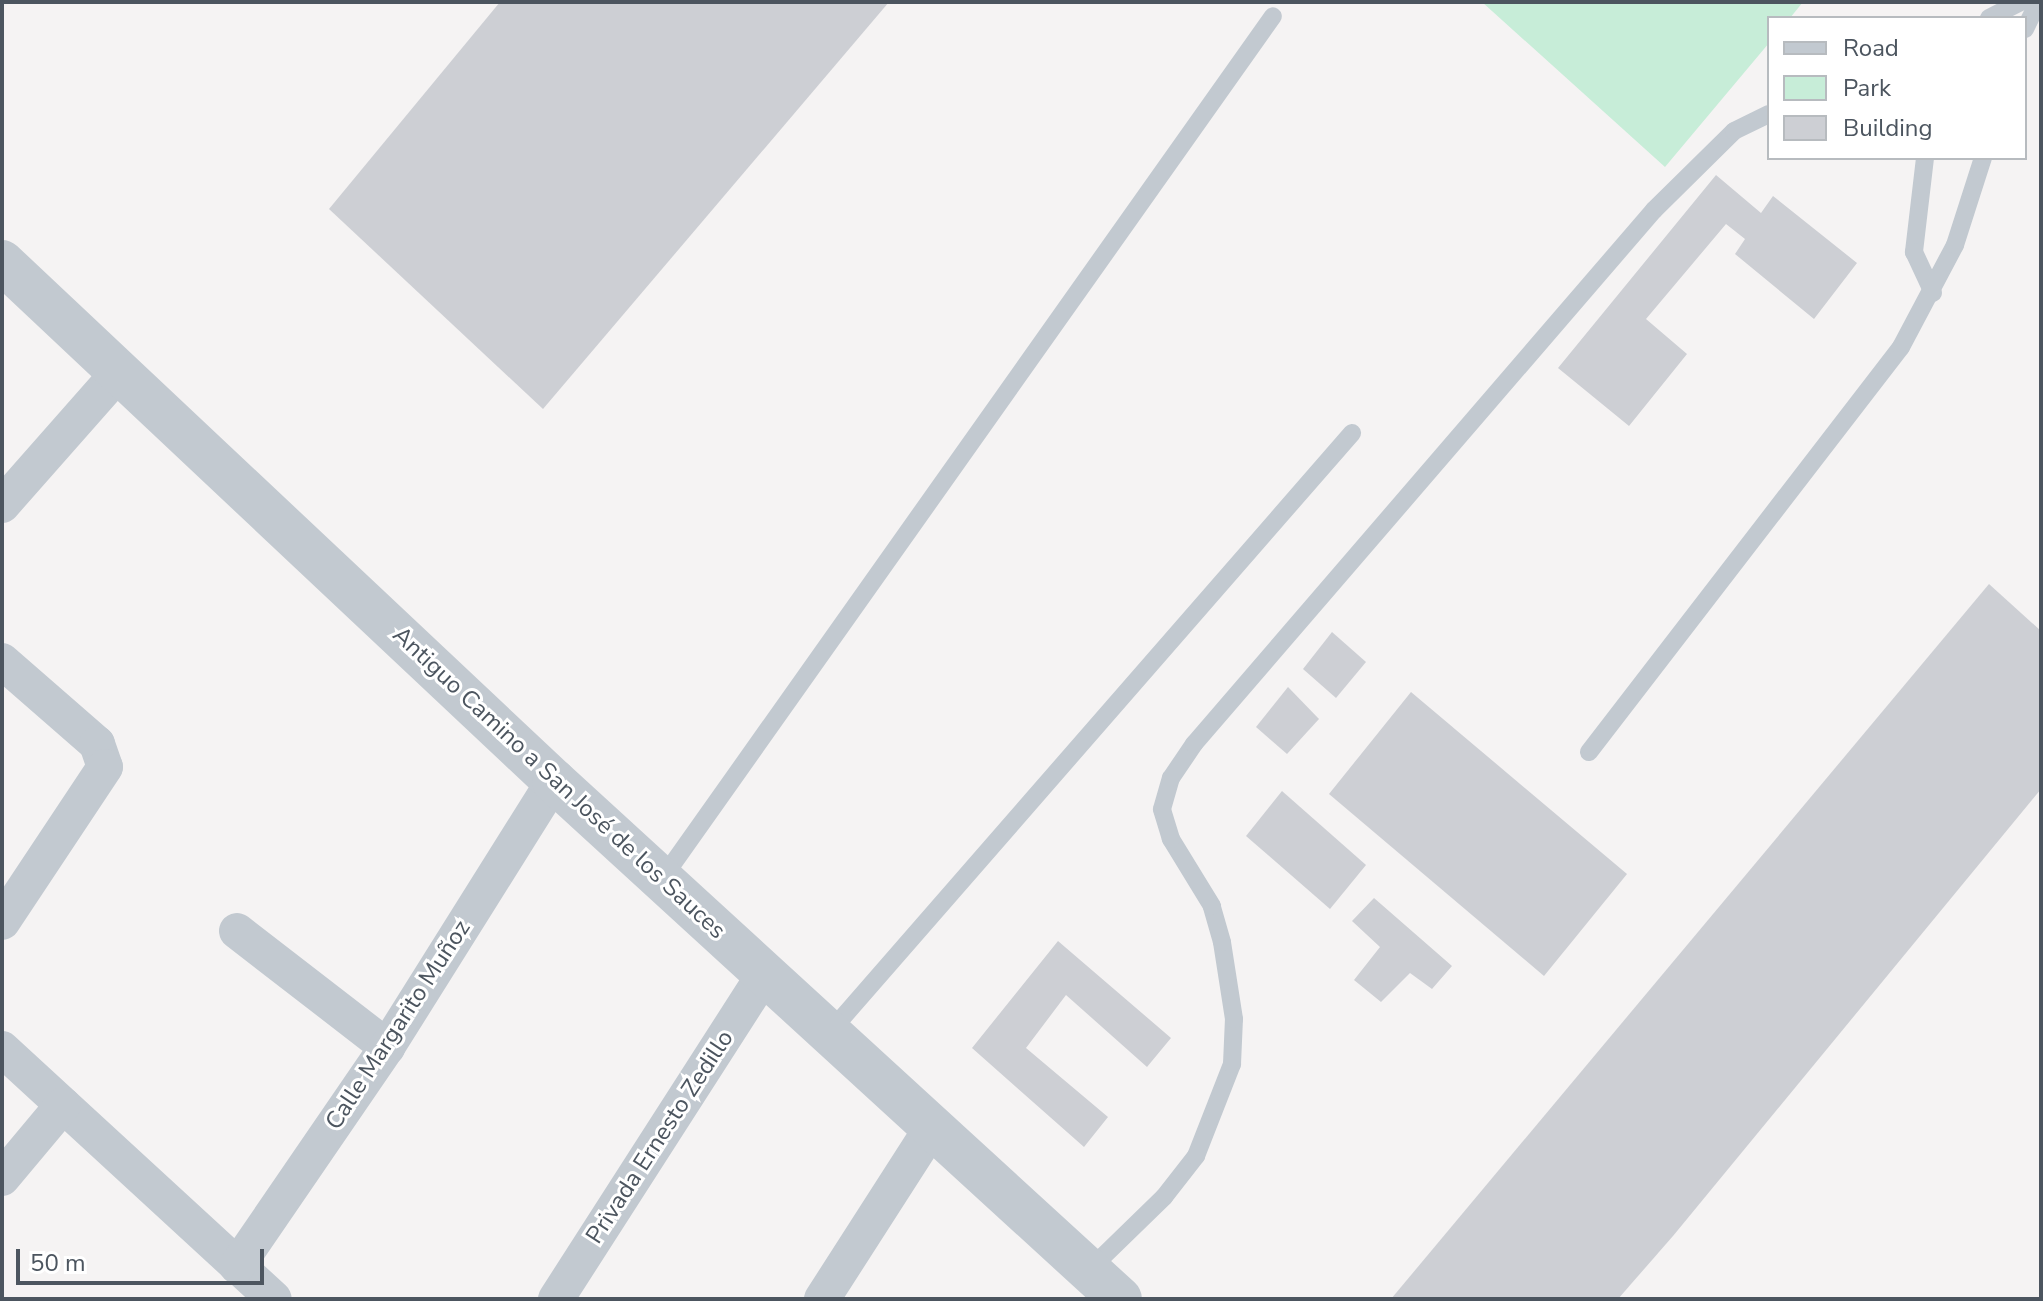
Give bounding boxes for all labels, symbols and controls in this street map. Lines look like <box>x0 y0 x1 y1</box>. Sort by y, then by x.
legend <box>1767 16 2027 160</box>
text: Road <box>1843 32 1899 64</box>
text: Park <box>1843 72 1891 104</box>
text: Building <box>1843 112 1933 144</box>
street label: Antiguo Camino a San José de los Sauces <box>387 621 731 945</box>
street label: Calle Margarito Muñoz <box>320 915 476 1135</box>
street label: Privada Ernesto Zedillo <box>580 1025 740 1249</box>
scale bar <box>20 1233 268 1283</box>
text: 50 m <box>30 1247 86 1279</box>

